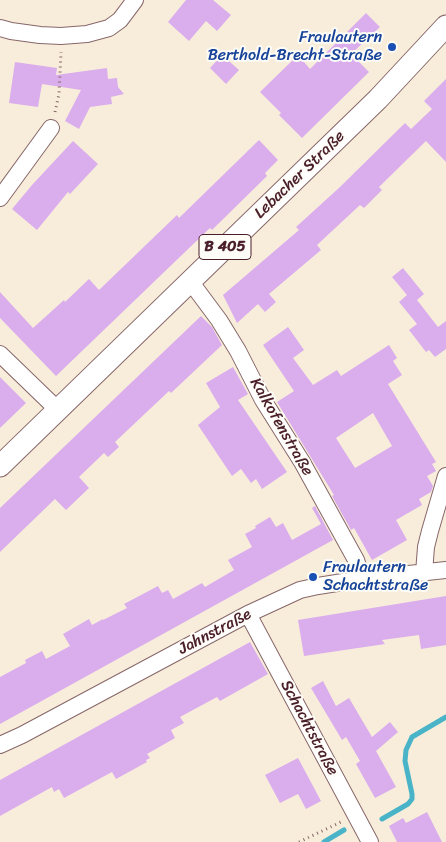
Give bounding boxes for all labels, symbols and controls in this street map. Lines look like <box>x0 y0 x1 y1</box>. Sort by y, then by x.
place label: Fraulautern Berthold-Brecht-Straße <box>208 28 382 66</box>
marker: Fraulautern Berthold-Brecht-Straße <box>386 41 398 53</box>
street label: Lebacher Straße <box>251 127 349 223</box>
road number: B 405 <box>199 234 251 260</box>
street label: Kalkofenstraße <box>245 375 317 479</box>
place label: Fraulautern Schachtstraße <box>323 558 428 596</box>
marker: Fraulautern Schachtstraße <box>307 571 319 583</box>
street label: Jahnstraße <box>175 605 255 659</box>
street label: Schachtstraße <box>276 677 342 779</box>

